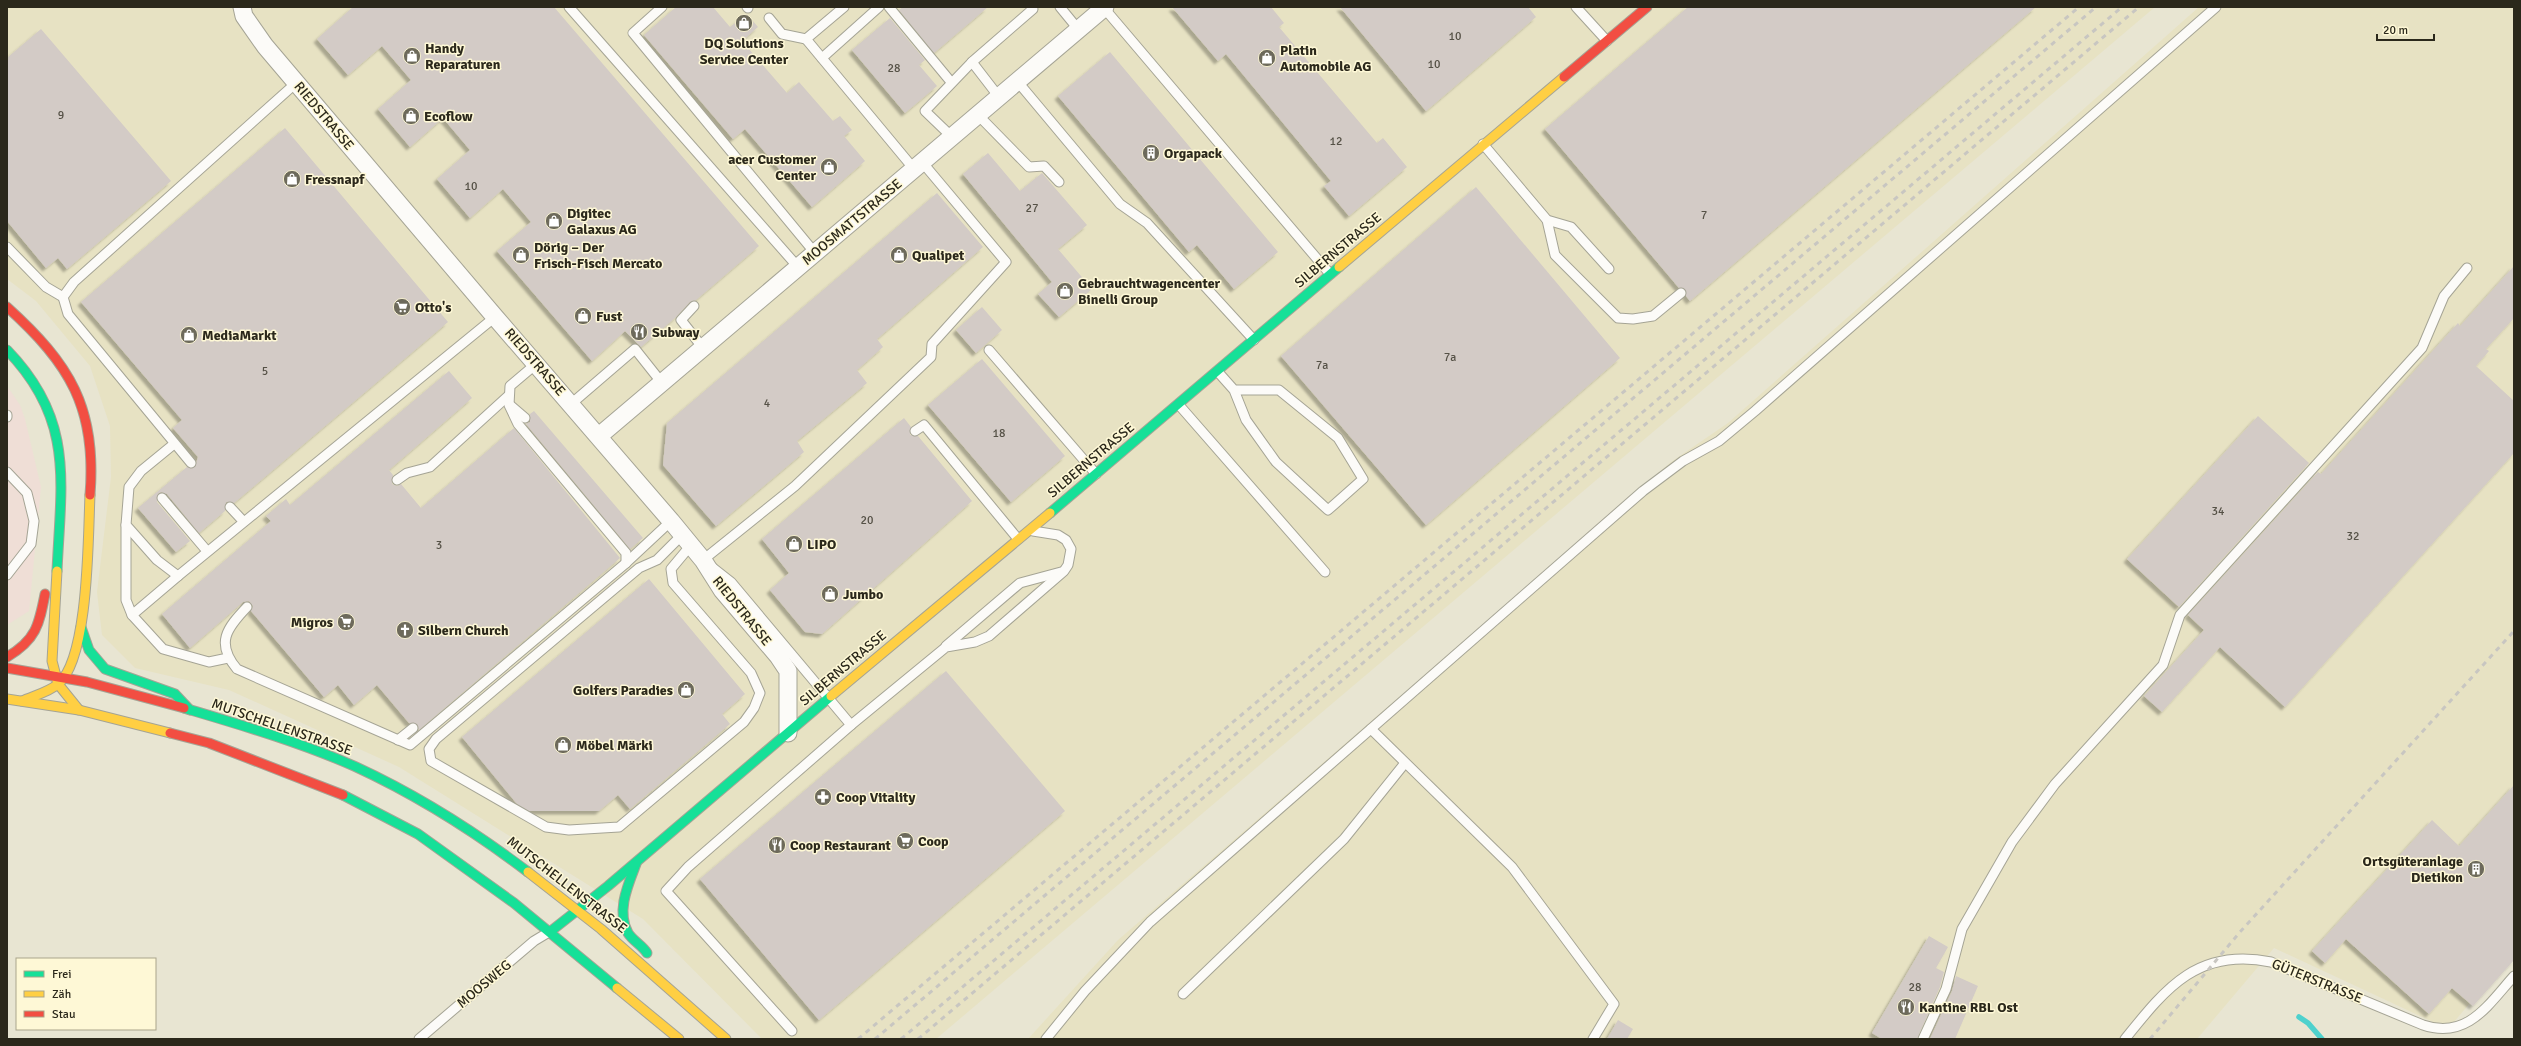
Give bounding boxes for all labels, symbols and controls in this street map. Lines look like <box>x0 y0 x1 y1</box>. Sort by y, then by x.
shop icon: DQ Solutions Service Center <box>734 13 754 33</box>
scale bar <box>2377 16 2434 42</box>
text: 20 m <box>2383 23 2408 38</box>
house number: 10 <box>1449 29 1461 44</box>
place label: DQ Solutions Service Center <box>700 35 789 68</box>
place label: Handy Reparaturen <box>425 40 501 73</box>
place label: Platin Automobile AG <box>1280 42 1371 75</box>
shop icon: Handy Reparaturen <box>402 46 422 66</box>
shop icon: Platin Automobile AG <box>1257 48 1277 68</box>
house number: 10 <box>1428 57 1440 72</box>
house number: 28 <box>888 61 900 76</box>
street label: RIEDSTRASSE <box>290 78 358 154</box>
shop icon: Ecoflow <box>401 106 421 126</box>
house number: 9 <box>58 108 64 123</box>
place label: Ecoflow <box>424 108 473 125</box>
house number: 12 <box>1330 134 1342 149</box>
building icon: Orgapack <box>1141 143 1161 163</box>
place label: Orgapack <box>1164 145 1223 162</box>
place label: acer Customer Center <box>728 151 816 184</box>
shop icon: acer Customer Center <box>819 157 839 177</box>
shop icon: Fressnapf <box>282 169 302 189</box>
place label: Fressnapf <box>305 171 365 188</box>
street label: MOOSMATTSTRASSE <box>799 175 906 269</box>
house number: 10 <box>465 179 477 194</box>
house number: 27 <box>1026 201 1038 216</box>
place label: Digitec Galaxus AG <box>567 205 637 238</box>
house number: 7 <box>1701 208 1707 223</box>
street label: SILBERNSTRASSE <box>1291 209 1385 291</box>
shop icon: Digitec Galaxus AG <box>544 211 564 231</box>
place label: Dörig – Der Frisch-Fisch Mercato <box>534 239 662 272</box>
shop icon: Dörig – Der Frisch-Fisch Mercato <box>511 245 531 265</box>
shop icon: Qualipet <box>889 245 909 265</box>
place label: Qualipet <box>912 247 965 264</box>
place label: Gebrauchtwagencenter Binelli Group <box>1078 275 1221 308</box>
shop icon: Gebrauchtwagencenter Binelli Group <box>1055 281 1075 301</box>
supermarket icon: Otto's <box>392 297 412 317</box>
place label: Otto's <box>415 299 451 316</box>
shop icon: Fust <box>573 306 593 326</box>
place label: Fust <box>596 308 623 325</box>
restaurant icon: Subway <box>629 322 649 342</box>
place label: Subway <box>652 324 699 341</box>
shop icon: MediaMarkt <box>179 325 199 345</box>
street label: RIEDSTRASSE <box>501 325 569 399</box>
place label: MediaMarkt <box>202 327 277 344</box>
house number: 7a <box>1444 350 1456 365</box>
house number: 7a <box>1316 358 1328 373</box>
house number: 5 <box>262 364 268 379</box>
house number: 4 <box>764 396 771 411</box>
street label: SILBERNSTRASSE <box>1044 419 1138 501</box>
house number: 18 <box>993 426 1005 441</box>
house number: 34 <box>2212 504 2225 519</box>
house number: 20 <box>861 513 873 528</box>
house number: 32 <box>2347 529 2359 544</box>
shop icon: LIPO <box>784 534 804 554</box>
place label: LIPO <box>807 536 836 553</box>
house number: 3 <box>436 538 442 553</box>
street label: RIEDSTRASSE <box>709 573 775 649</box>
shop icon: Jumbo <box>820 584 840 604</box>
place label: Jumbo <box>843 586 883 603</box>
supermarket icon: Migros <box>336 612 356 632</box>
place label: Migros <box>291 614 333 631</box>
church icon: Silbern Church <box>395 620 415 640</box>
place label: Silbern Church <box>418 622 509 639</box>
street label: SILBERNSTRASSE <box>796 627 890 709</box>
shop icon: Golfers Paradies <box>676 680 696 700</box>
place label: Golfers Paradies <box>573 682 673 699</box>
street label: MUTSCHELLENSTRASSE <box>209 695 355 759</box>
shop icon: Möbel Märki <box>553 735 573 755</box>
place label: Möbel Märki <box>576 737 653 754</box>
pharmacy icon: Coop Vitality <box>813 787 833 807</box>
place label: Coop Vitality <box>836 789 915 806</box>
supermarket icon: Coop <box>895 831 915 851</box>
street label: MUTSCHELLENSTRASSE <box>504 833 630 937</box>
place label: Coop <box>918 833 949 850</box>
restaurant icon: Coop Restaurant <box>767 835 787 855</box>
place label: Coop Restaurant <box>790 837 892 854</box>
place label: Ortsgüteranlage Dietikon <box>2363 853 2463 886</box>
building icon: Ortsgüteranlage Dietikon <box>2466 859 2486 879</box>
street label: GÜTERSTRASSE <box>2269 955 2365 1007</box>
street label: MOOSWEG <box>453 956 515 1012</box>
legend <box>16 958 156 1030</box>
text: Frei <box>52 967 71 982</box>
house number: 28 <box>1909 980 1921 995</box>
text: Zäh <box>52 987 71 1002</box>
restaurant icon: Kantine RBL Ost <box>1896 997 1916 1017</box>
place label: Kantine RBL Ost <box>1919 999 2019 1016</box>
text: Stau <box>52 1007 76 1022</box>

